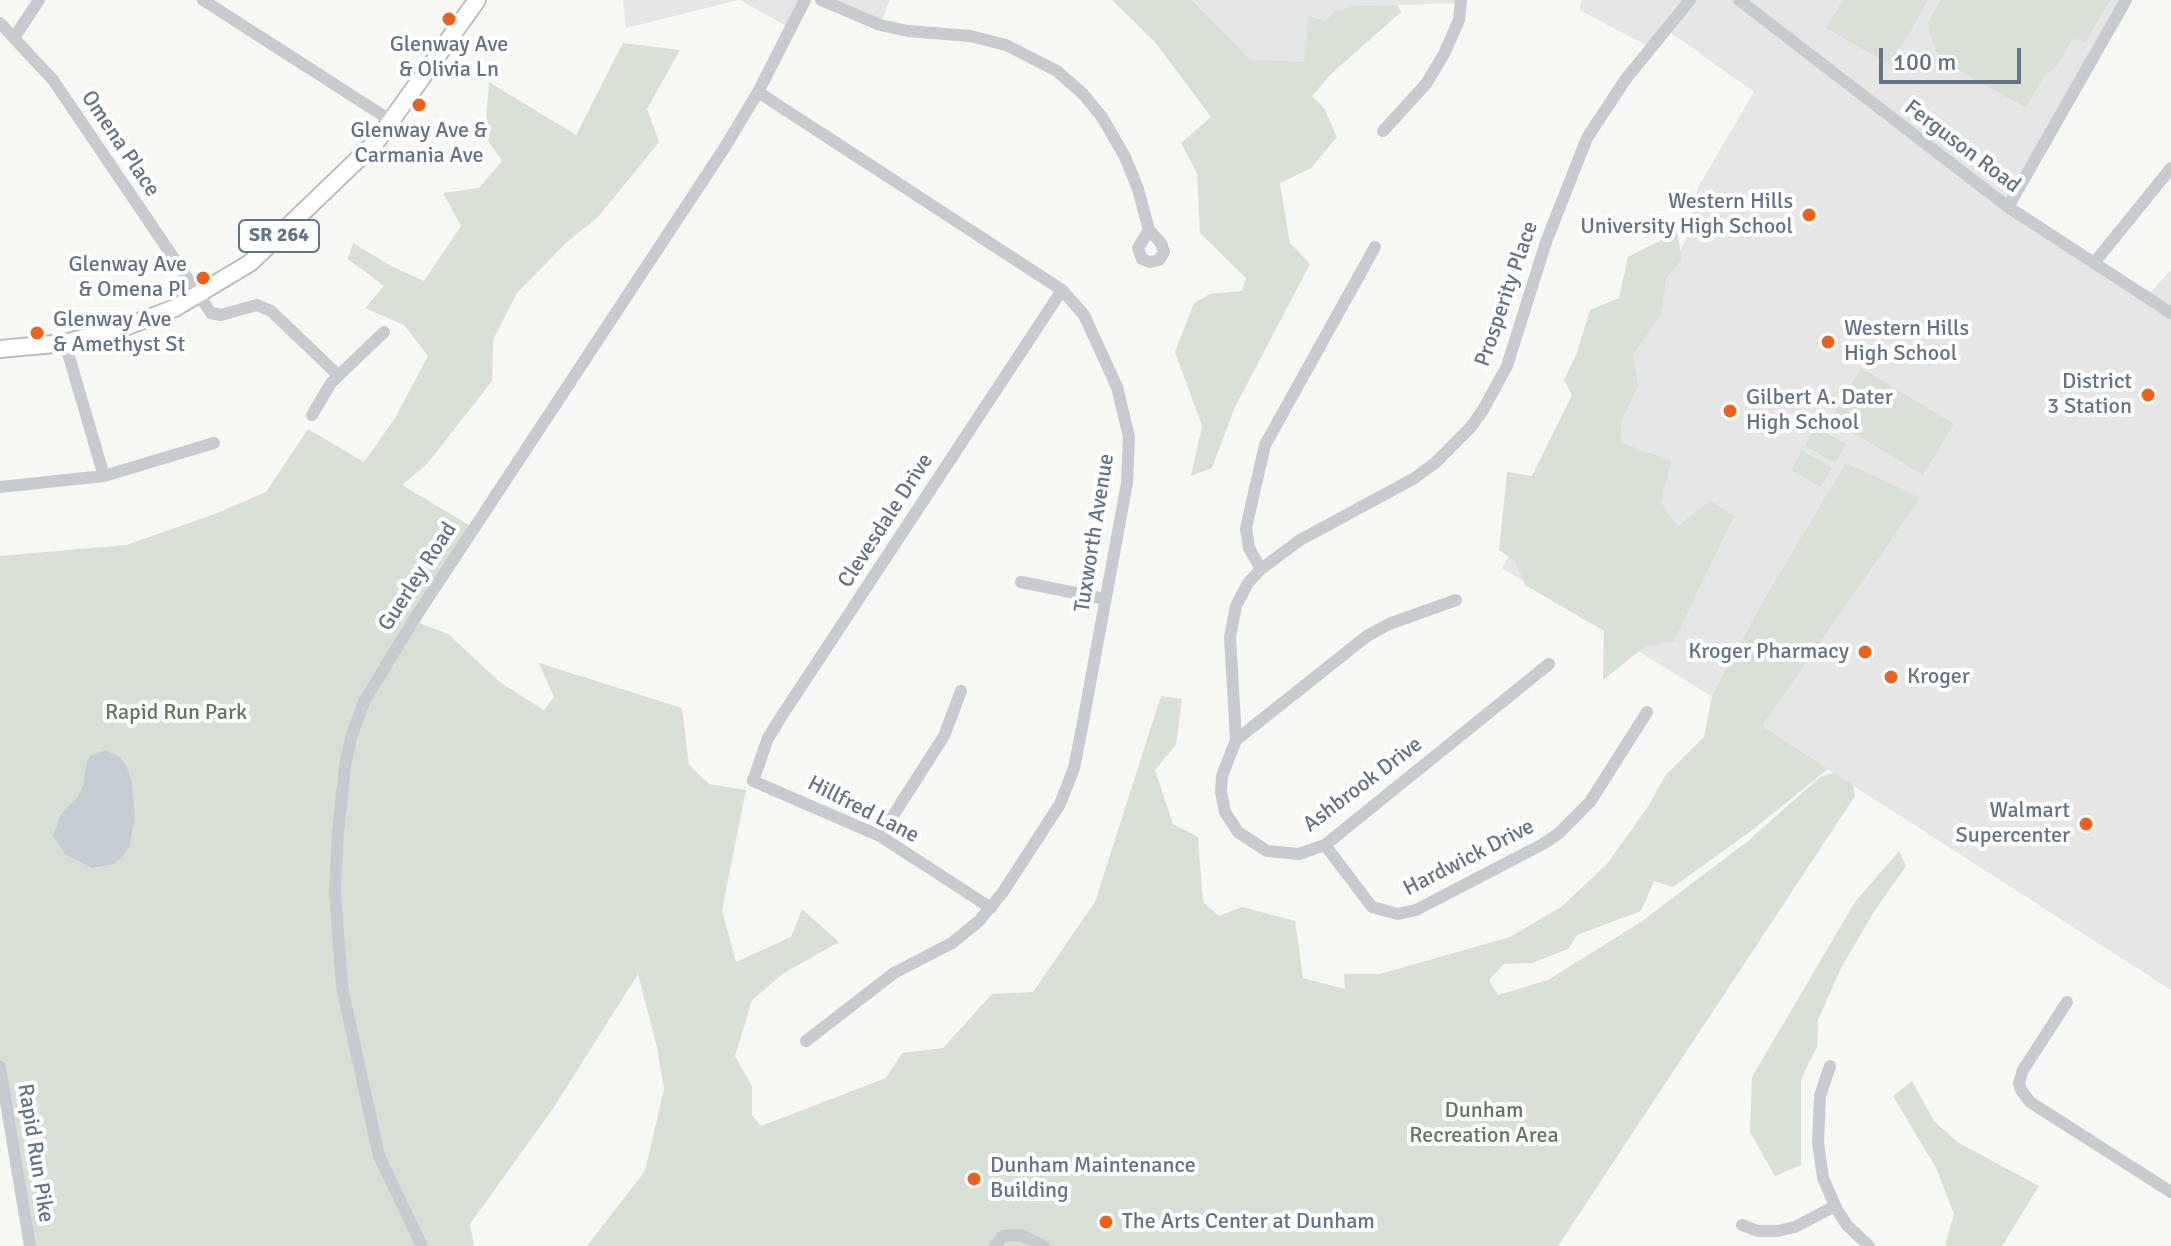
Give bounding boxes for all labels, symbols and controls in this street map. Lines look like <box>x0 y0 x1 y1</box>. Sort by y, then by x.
marker: Glenway Ave & Olivia Ln <box>440 10 458 28</box>
place label: Glenway Ave & Olivia Ln <box>390 32 508 84</box>
scale bar <box>1883 32 2025 82</box>
text: 100 m <box>1893 47 1956 77</box>
street label: Omena Place <box>75 86 165 202</box>
street label: Ferguson Road <box>1899 95 2025 199</box>
marker: Glenway Ave & Carmania Ave <box>410 96 428 114</box>
place label: Glenway Ave & Carmania Ave <box>350 118 488 170</box>
place label: Western Hills University High School <box>1580 189 1793 240</box>
marker: Western Hills University High School <box>1800 206 1818 224</box>
street label: Prosperity Place <box>1470 218 1544 370</box>
road number: SR 264 <box>239 220 319 252</box>
place label: Glenway Ave & Omena Pl <box>68 252 187 304</box>
marker: Glenway Ave & Omena Pl <box>194 269 212 287</box>
place label: Glenway Ave & Amethyst St <box>53 307 185 358</box>
place label: Western Hills High School <box>1844 316 1969 368</box>
marker: Glenway Ave & Amethyst St <box>28 324 46 342</box>
marker: Western Hills High School <box>1819 333 1837 351</box>
place label: District 3 Station <box>2047 369 2132 420</box>
place label: Gilbert A. Dater High School <box>1746 385 1893 436</box>
marker: District 3 Station <box>2139 386 2157 404</box>
marker: Gilbert A. Dater High School <box>1721 402 1739 420</box>
street label: Clevesdale Drive <box>833 449 939 593</box>
street label: Tuxworth Avenue <box>1069 452 1121 614</box>
street label: Guerley Road <box>373 518 463 636</box>
place label: Kroger Pharmacy <box>1688 639 1849 665</box>
marker: Kroger Pharmacy <box>1856 643 1874 661</box>
place label: Kroger <box>1907 664 1970 690</box>
marker: Kroger <box>1882 668 1900 686</box>
park label: Rapid Run Park <box>105 700 247 726</box>
street label: Ashbrook Drive <box>1298 732 1428 838</box>
street label: Hillfred Lane <box>803 771 923 849</box>
place label: Walmart Supercenter <box>1956 798 2070 850</box>
street label: Hardwick Drive <box>1399 814 1539 902</box>
marker: Walmart Supercenter <box>2077 815 2095 833</box>
street label: Rapid Run Pike <box>11 1082 59 1224</box>
park label: Dunham Recreation Area <box>1409 1098 1559 1150</box>
place label: Dunham Maintenance Building <box>990 1153 1196 1204</box>
marker: Dunham Maintenance Building <box>965 1170 983 1188</box>
place label: The Arts Center at Dunham <box>1122 1209 1375 1235</box>
marker: The Arts Center at Dunham <box>1097 1213 1115 1231</box>

